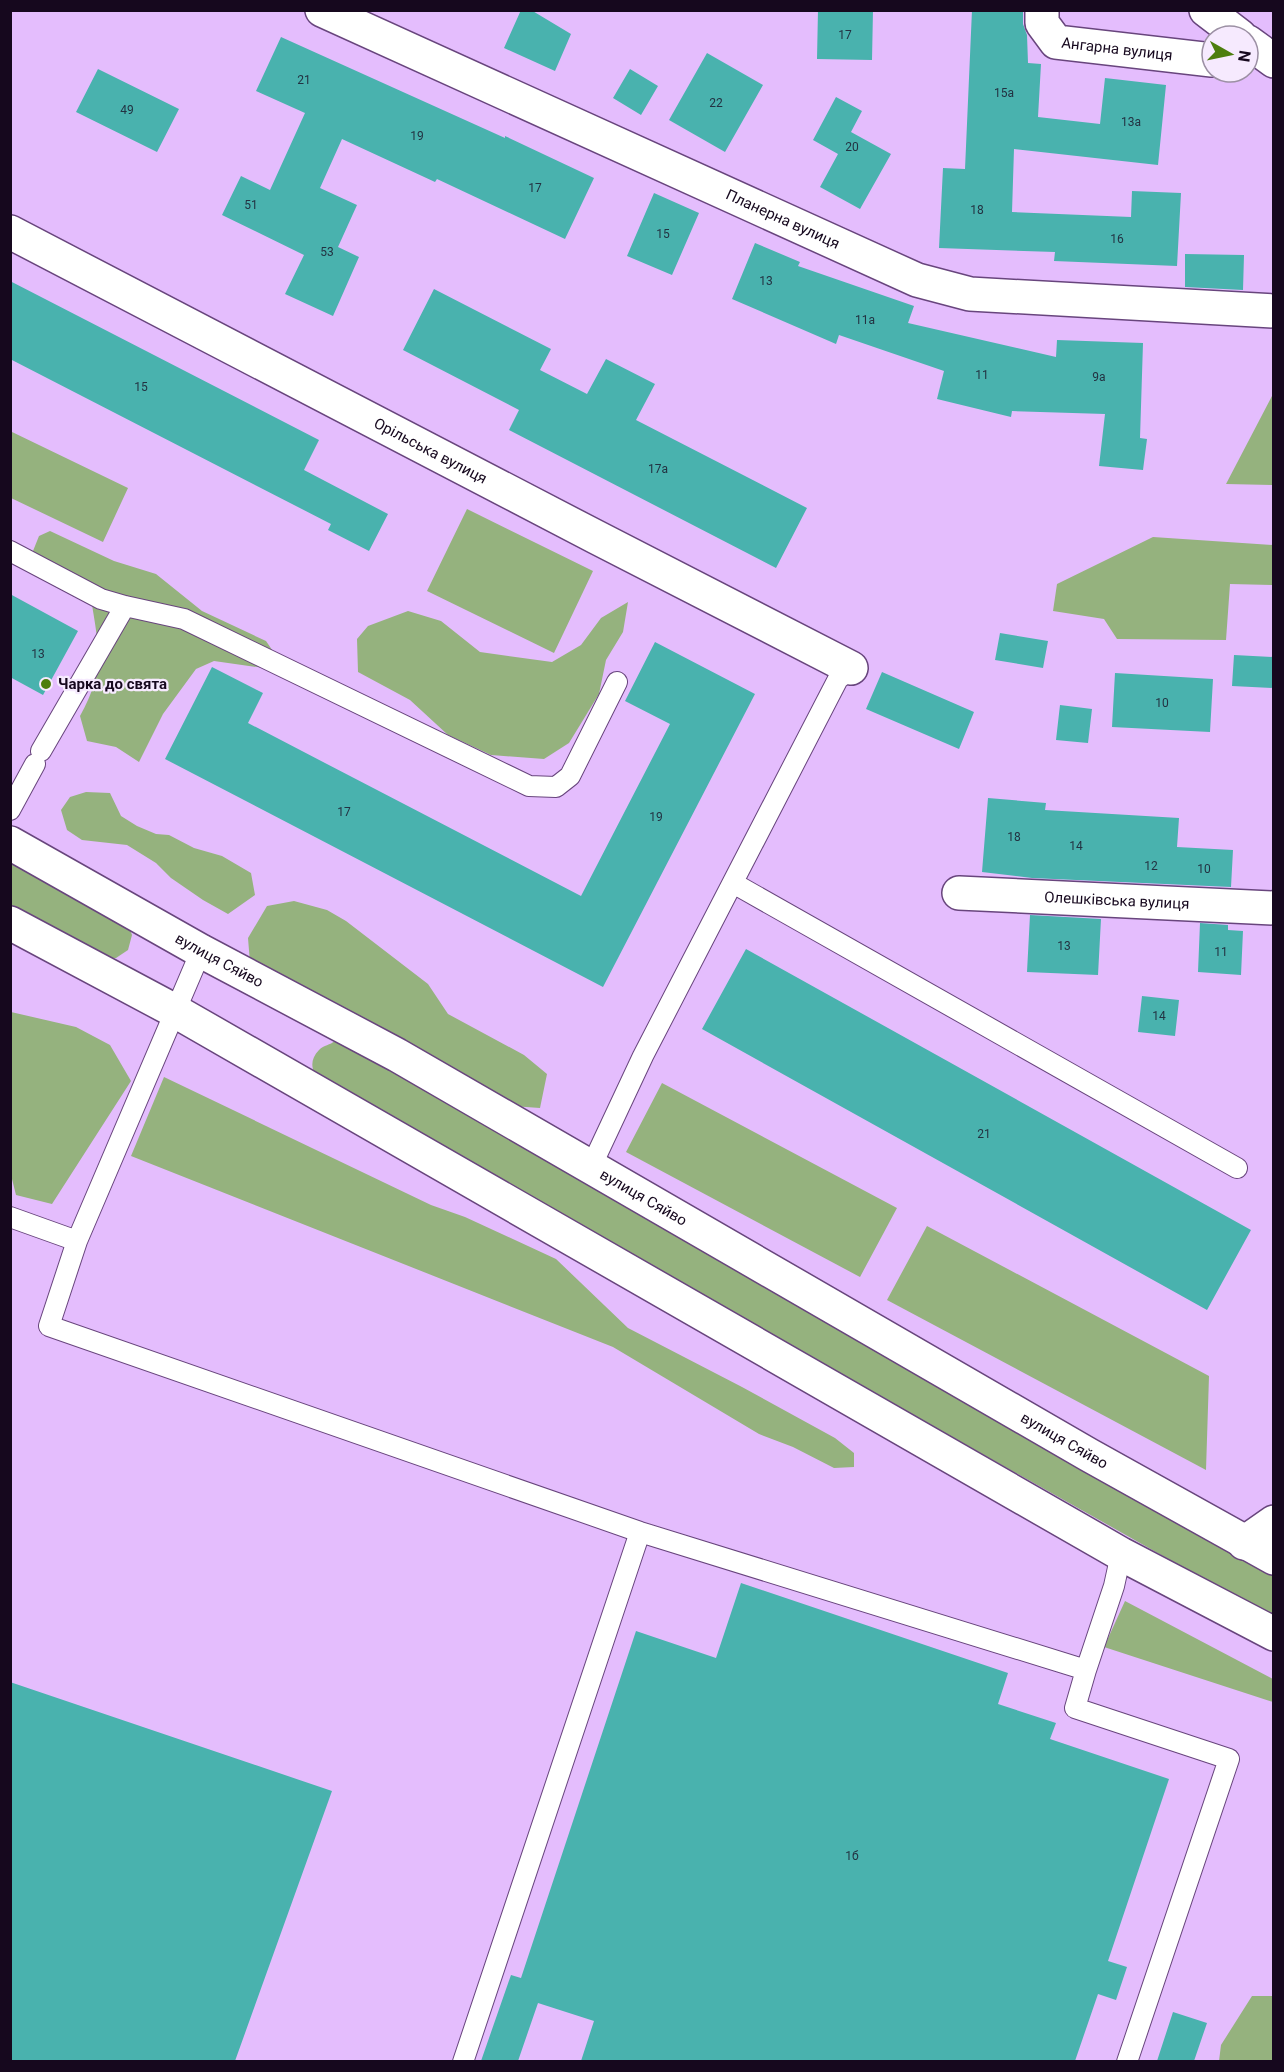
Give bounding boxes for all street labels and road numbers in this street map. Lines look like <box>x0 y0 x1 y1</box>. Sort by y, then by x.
street label: Ангарна вулиця <box>1060 34 1174 64</box>
street label: Планерна вулиця <box>723 185 843 253</box>
street label: Орільська вулиця <box>371 414 490 488</box>
street label: Олешківська вулиця <box>1044 888 1190 913</box>
street label: вулиця Сяйво <box>172 929 266 991</box>
street label: вулиця Сяйво <box>597 1165 690 1230</box>
street label: вулиця Сяйво <box>1018 1409 1111 1473</box>

